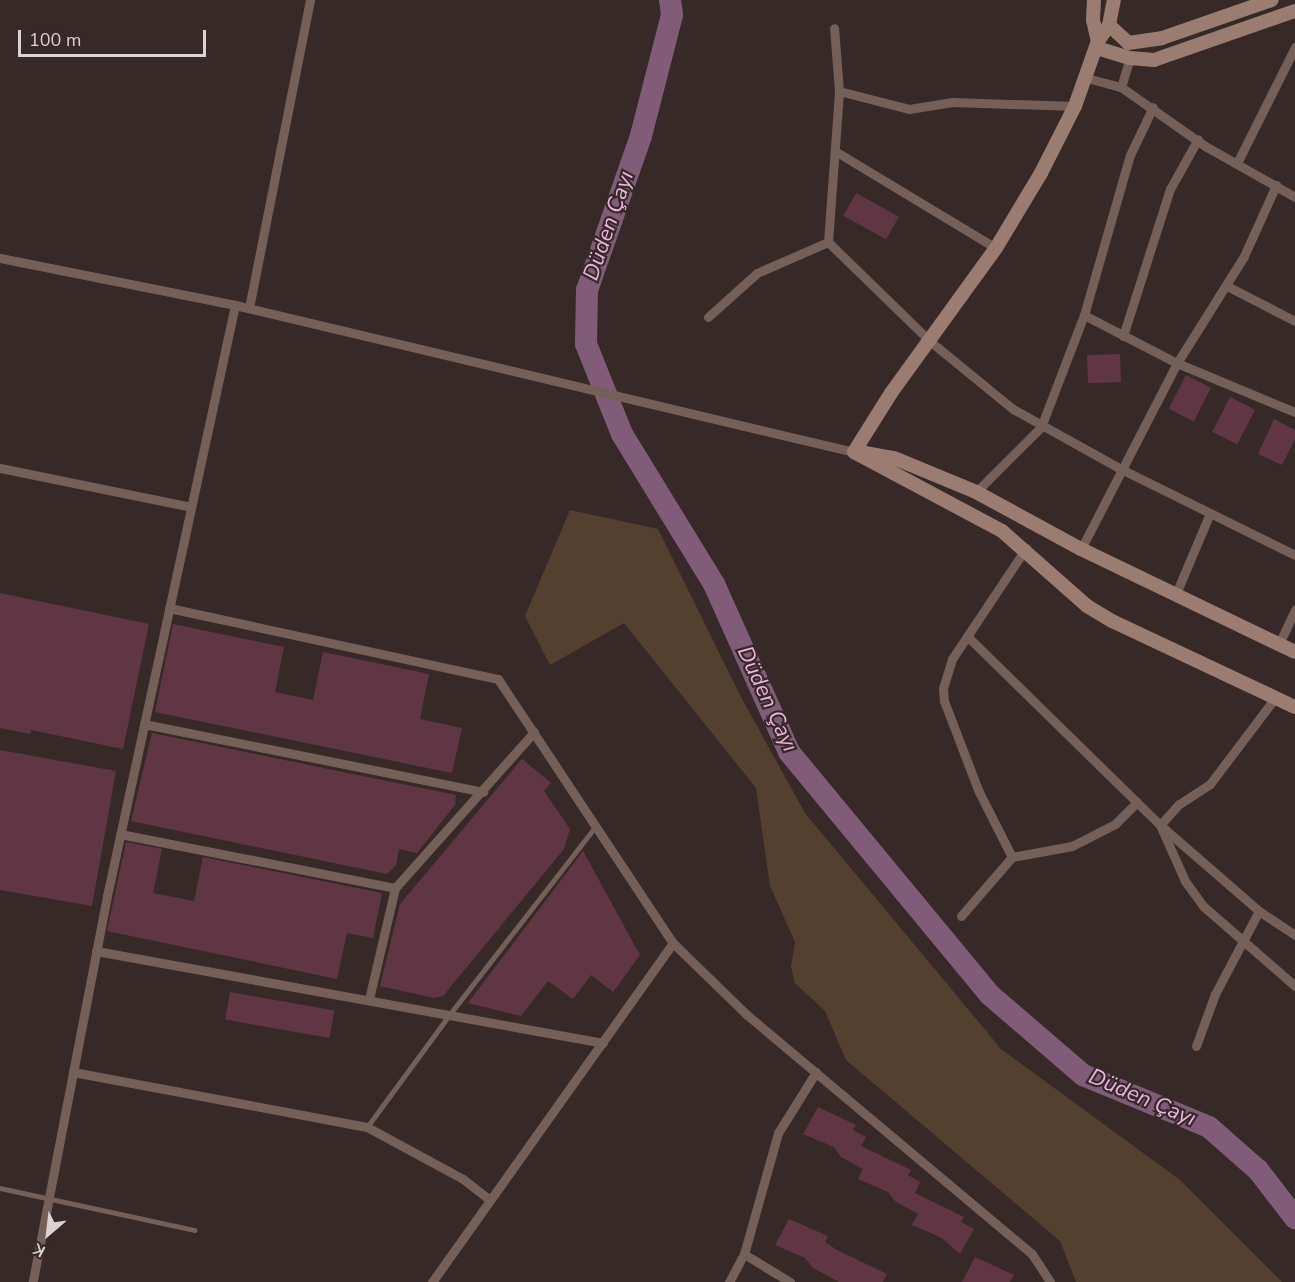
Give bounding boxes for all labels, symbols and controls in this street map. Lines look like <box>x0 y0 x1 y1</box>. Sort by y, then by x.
scale bar <box>21 18 208 56</box>
text: 100 m <box>29 28 81 52</box>
water label: Düden Çayı <box>578 168 640 284</box>
water label: Düden Çayı <box>731 642 803 756</box>
water label: Düden Çayı <box>1084 1064 1200 1132</box>
north arrow <box>18 1204 78 1264</box>
text: K <box>30 1238 49 1262</box>

